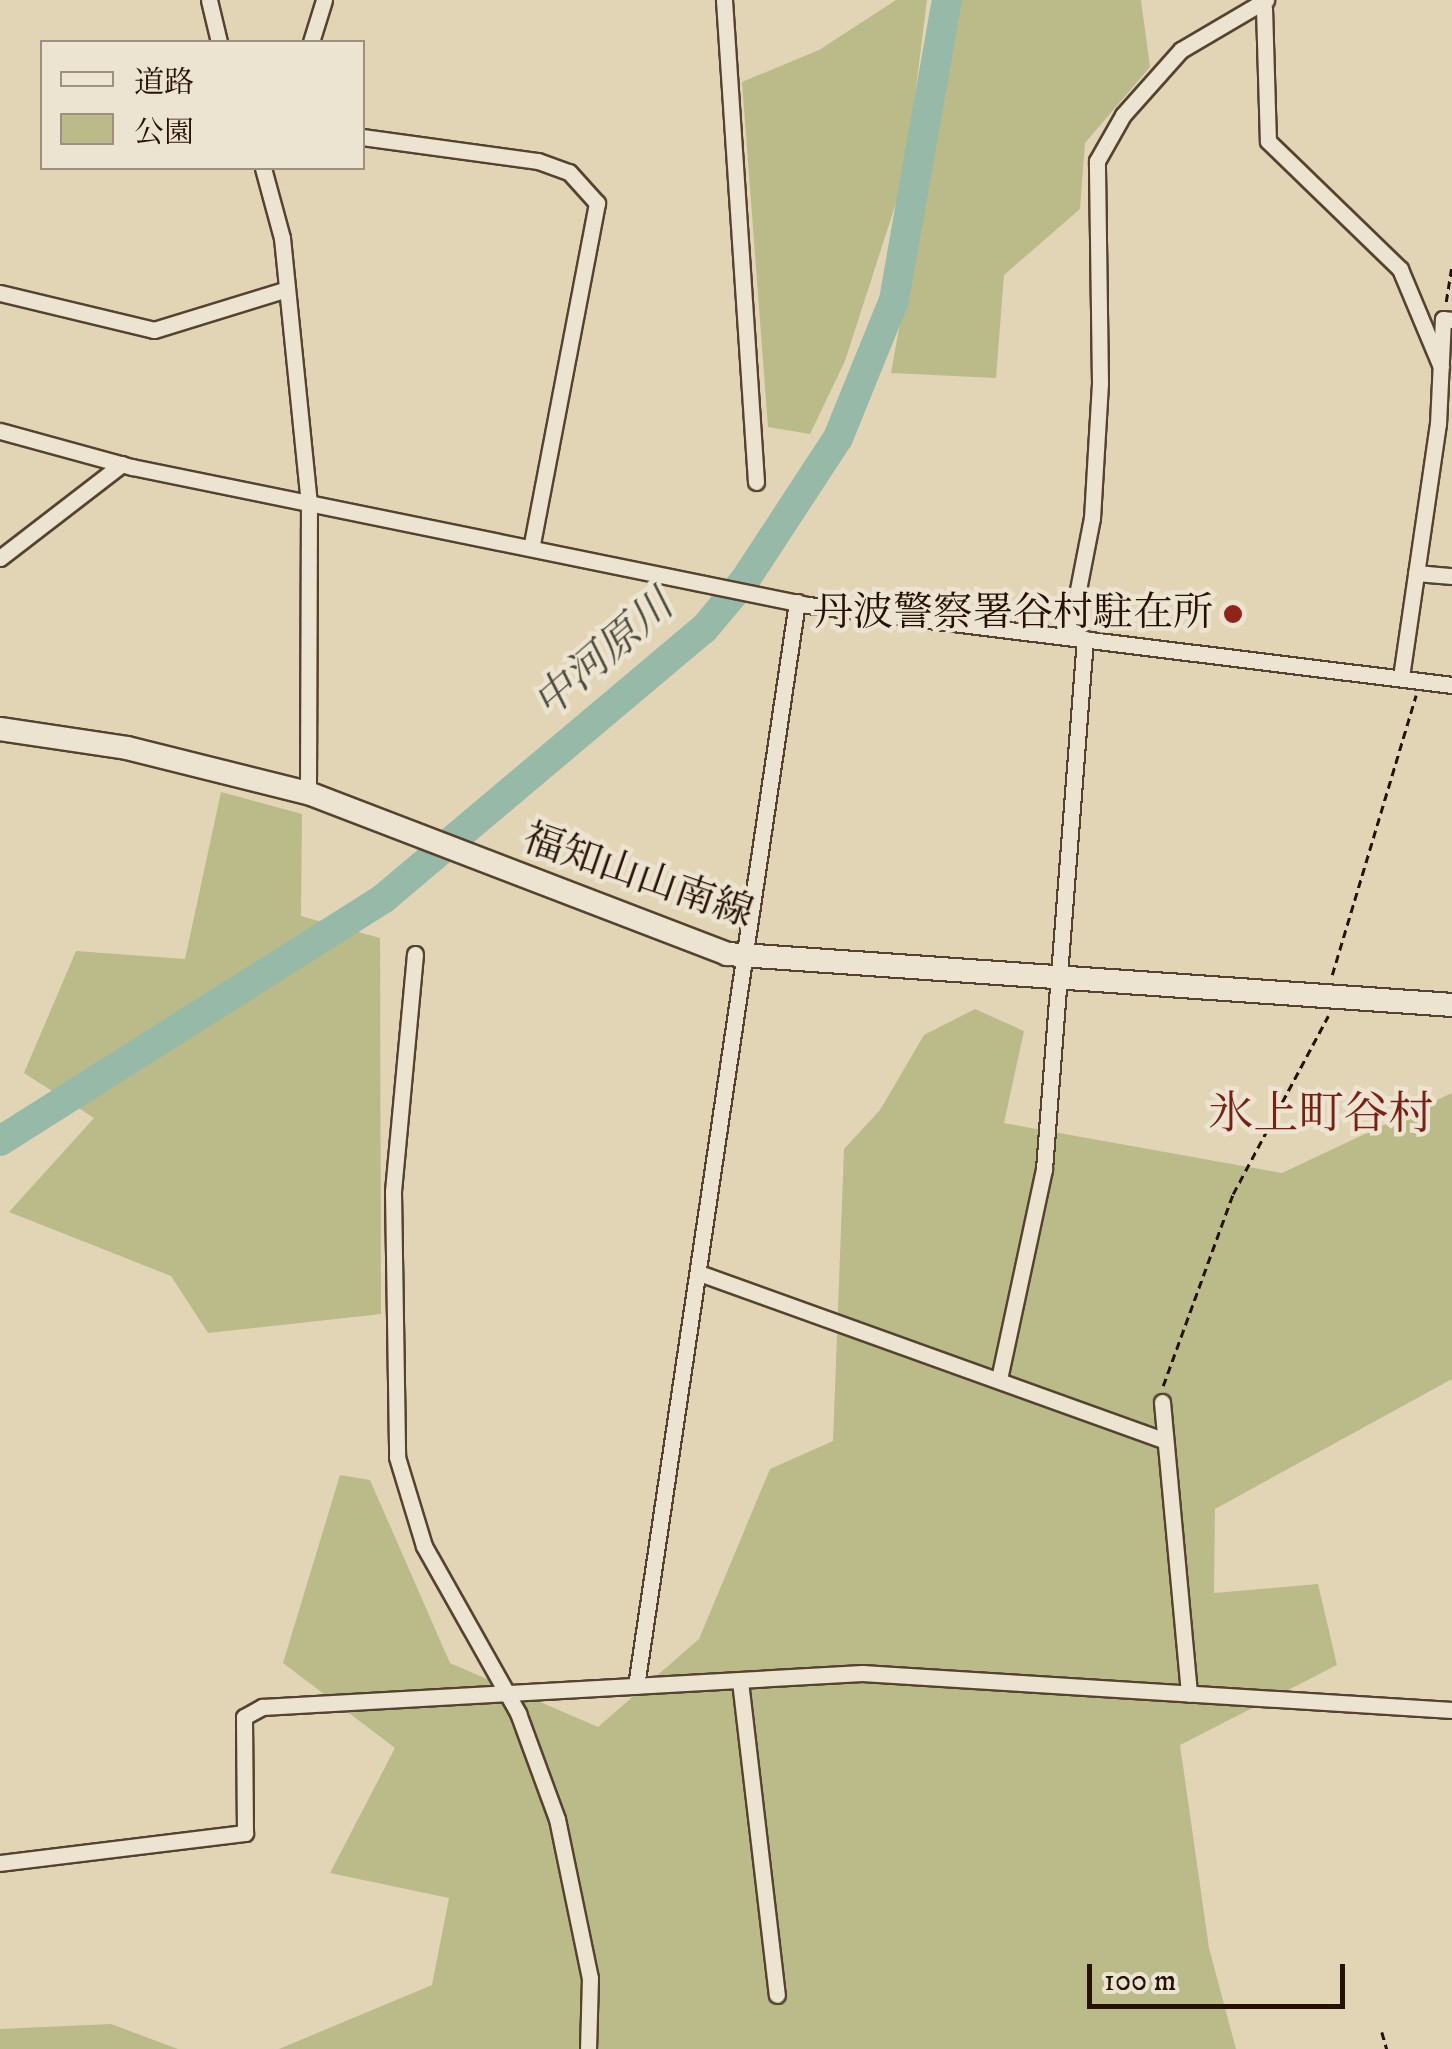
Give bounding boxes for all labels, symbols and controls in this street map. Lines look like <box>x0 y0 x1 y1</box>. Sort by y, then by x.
legend <box>40 40 365 170</box>
text: 道路 <box>134 65 194 102</box>
text: 公園 <box>134 115 194 152</box>
water label: 中河原川 <box>524 581 684 729</box>
place label: 丹波警察署谷村駐在所 <box>813 590 1213 638</box>
marker: 丹波警察署谷村駐在所 <box>1222 603 1244 625</box>
street label: 福知山山南線 <box>517 815 759 939</box>
district label: 氷上町谷村 <box>1209 1089 1433 1143</box>
scale bar <box>1092 1944 1350 2006</box>
text: 100 m <box>1104 1963 1176 2000</box>

